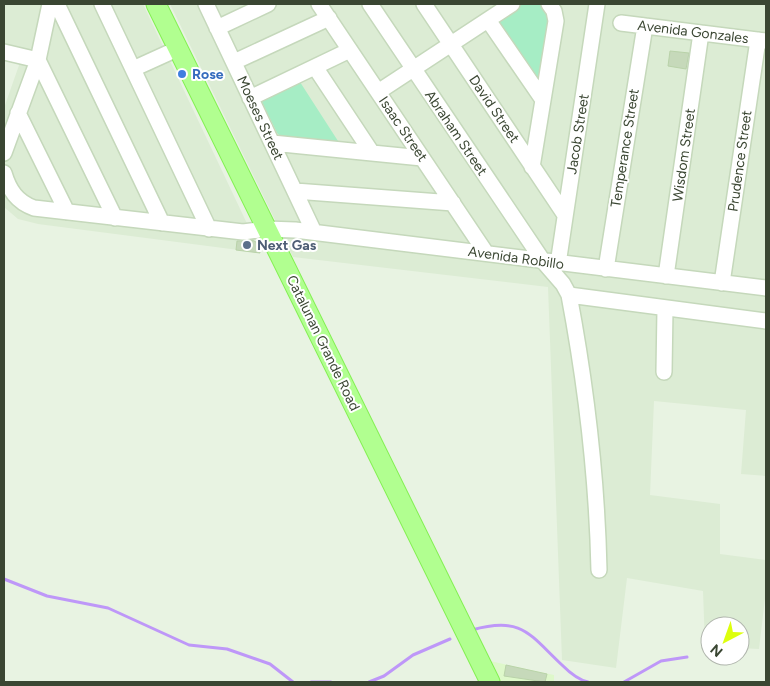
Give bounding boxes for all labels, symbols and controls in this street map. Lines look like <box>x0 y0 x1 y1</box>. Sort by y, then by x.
street label: Avenida Gonzales <box>636 17 750 47</box>
place label: Rose <box>192 66 224 83</box>
marker: Rose <box>176 68 188 80</box>
street label: David Street <box>465 72 523 146</box>
street label: Moeses Street <box>233 73 287 163</box>
street label: Abraham Street <box>421 87 491 179</box>
street label: Temperance Street <box>607 87 643 209</box>
street label: Isaac Street <box>375 93 431 165</box>
street label: Jacob Street <box>563 93 593 175</box>
street label: Wisdom Street <box>669 107 699 203</box>
street label: Prudence Street <box>724 109 756 213</box>
place label: Next Gas <box>257 237 317 254</box>
marker: Next Gas <box>241 239 253 251</box>
street label: Avenida Robillo <box>467 243 565 273</box>
street label: Catalunan Grande Road <box>283 272 363 414</box>
north arrow <box>700 616 750 666</box>
text: N <box>707 640 726 660</box>

